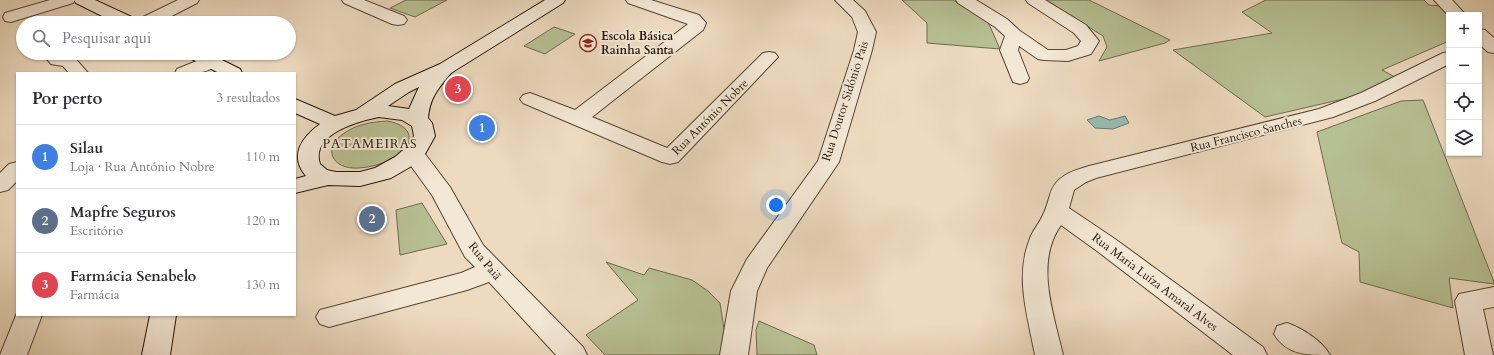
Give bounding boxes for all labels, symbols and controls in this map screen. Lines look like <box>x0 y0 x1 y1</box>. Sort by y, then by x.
map controls <box>1446 12 1482 156</box>
button: + <box>1446 12 1482 48</box>
search box <box>16 16 296 60</box>
icon: search <box>30 27 52 49</box>
text: Pesquisar aqui <box>62 28 151 48</box>
place label: Escola Básica Rainha Santa <box>601 28 674 58</box>
school or university icon: Escola Básica Rainha Santa <box>578 33 598 53</box>
street label: Rua Doutor Sidónio Pais <box>818 39 872 163</box>
button: − <box>1446 48 1482 84</box>
pin: 3 <box>445 74 471 104</box>
street label: Rua António Nobre <box>668 75 752 159</box>
button: locate <box>1446 84 1482 120</box>
text: Por perto <box>32 87 102 110</box>
text: 3 resultados <box>216 89 280 107</box>
street label: Rua Francisco Sanches <box>1189 112 1303 156</box>
pin: 1 <box>469 113 495 143</box>
button: layers <box>1446 120 1482 156</box>
district label: PATAMEIRAS <box>322 135 418 153</box>
text: Silau <box>70 138 103 158</box>
text: 1 <box>42 148 48 166</box>
text: 110 m <box>246 148 280 166</box>
text: Loja · Rua António Nobre <box>70 158 215 176</box>
your location <box>766 195 786 215</box>
text: Mapfre Seguros <box>70 202 176 222</box>
pin: 2 <box>359 204 385 234</box>
text: 2 <box>42 212 48 230</box>
text: 120 m <box>246 212 280 230</box>
text: Escritório <box>70 222 123 240</box>
street label: Rua Maria Luíza Amaral Alves <box>1089 229 1221 335</box>
street label: Rua Paiã <box>465 239 506 284</box>
text: Farmácia Senabelo <box>70 266 196 286</box>
text: 3 <box>42 276 48 294</box>
text: 130 m <box>246 276 280 294</box>
text: Farmácia <box>70 286 120 304</box>

